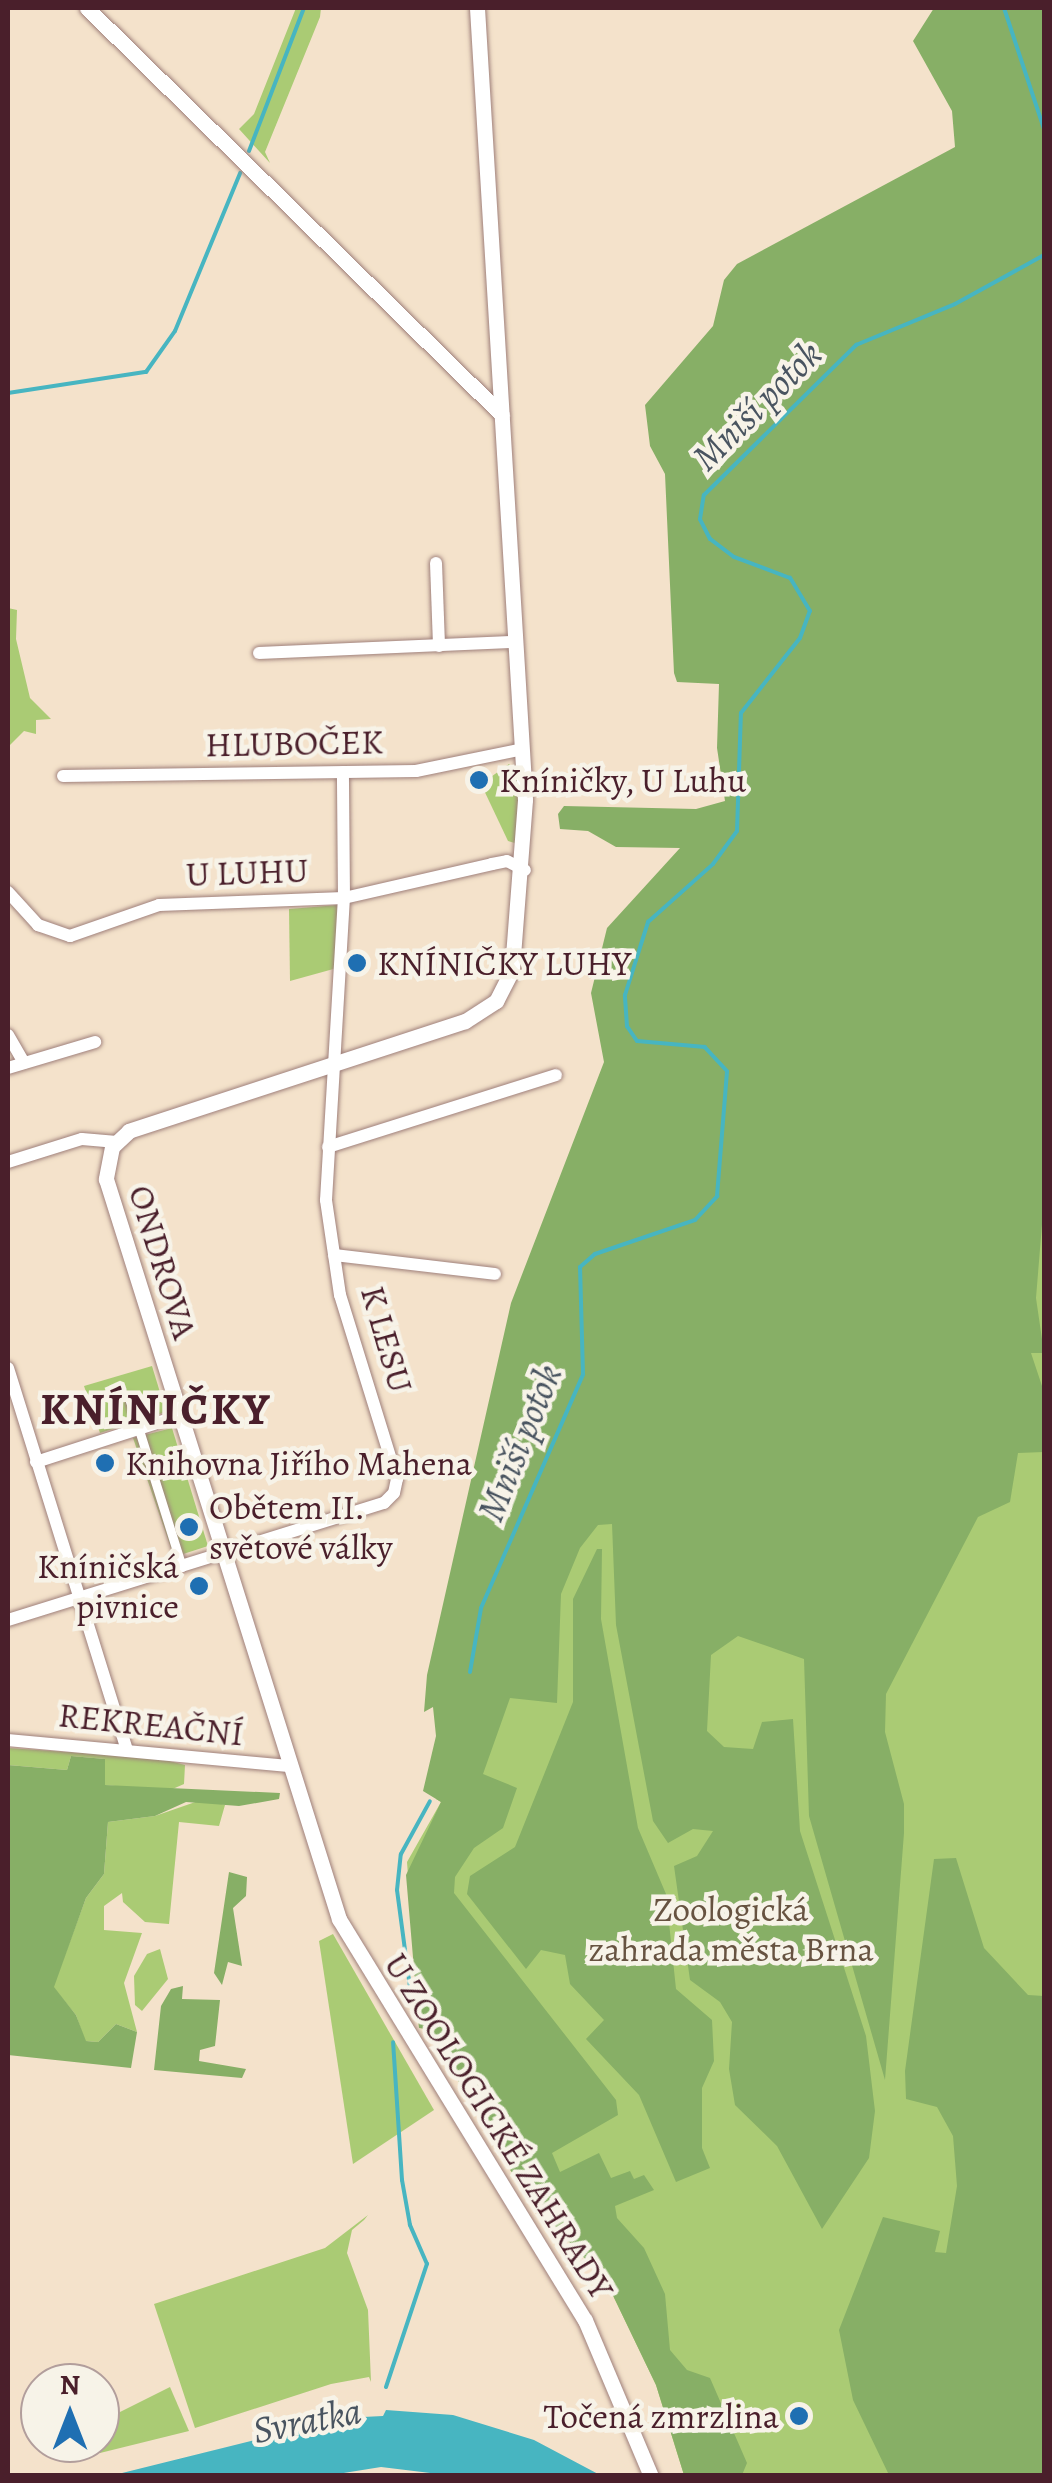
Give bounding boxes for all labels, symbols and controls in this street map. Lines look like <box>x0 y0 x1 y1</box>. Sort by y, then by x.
water label: Mniší potok <box>683 332 831 480</box>
street label: HLUBOČEK <box>205 720 383 766</box>
place label: Kníničky, U Luhu <box>499 759 747 801</box>
marker: Kníničky, U Luhu <box>468 769 490 791</box>
street label: U LUHU <box>185 849 309 895</box>
place label: KNÍNIČKY LUHY <box>377 942 631 984</box>
marker: KNÍNIČKY LUHY <box>346 952 368 974</box>
street label: ONDROVA <box>120 1180 206 1344</box>
street label: K LESU <box>352 1281 422 1397</box>
water label: Mniší potok <box>468 1358 572 1528</box>
district label: KNÍNIČKY <box>40 1383 272 1437</box>
place label: Knihovna Jiřího Mahena <box>125 1442 472 1484</box>
marker: Knihovna Jiřího Mahena <box>94 1452 116 1474</box>
place label: Obětem II. světové války <box>209 1486 393 1568</box>
marker: Obětem II. světové války <box>178 1516 200 1538</box>
place label: Kníničská pivnice <box>37 1545 179 1627</box>
marker: Kníničská pivnice <box>188 1575 210 1597</box>
street label: REKREAČNÍ <box>56 1693 246 1755</box>
park label: Zoologická zahrada města Brna <box>588 1888 874 1970</box>
street label: U ZOOLOGICKÉ ZAHRADY <box>375 1945 623 2307</box>
north arrow <box>20 2363 120 2463</box>
text: N <box>60 2366 80 2404</box>
water label: Svratka <box>249 2388 365 2454</box>
place label: Točená zmrzlina <box>544 2395 779 2437</box>
marker: Točená zmrzlina <box>788 2405 810 2427</box>

